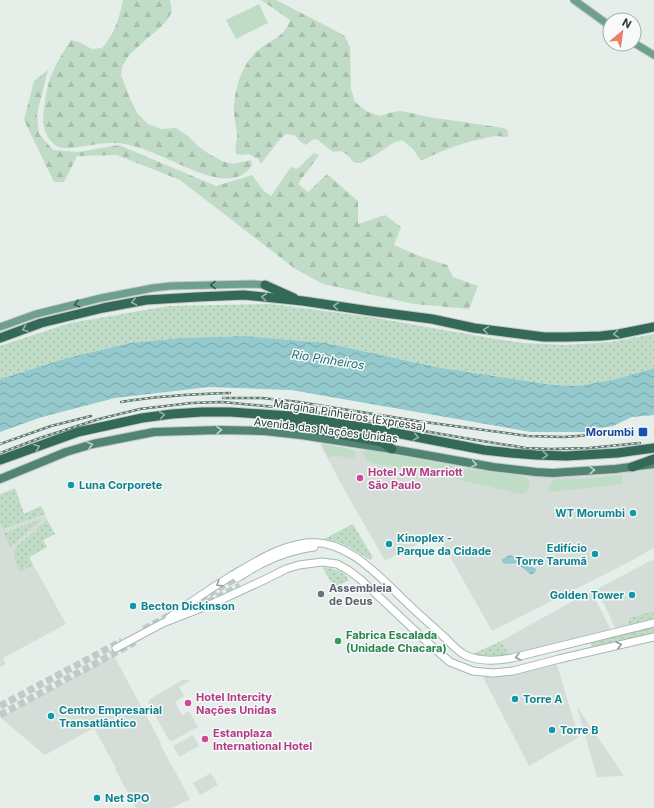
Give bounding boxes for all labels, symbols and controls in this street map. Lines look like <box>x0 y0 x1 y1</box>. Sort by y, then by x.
north arrow <box>602 12 642 52</box>
text: N <box>620 15 634 31</box>
one-way arrow <box>210 281 216 289</box>
one-way arrow <box>261 293 267 302</box>
one-way arrow <box>131 297 137 306</box>
one-way arrow <box>74 299 81 308</box>
one-way arrow <box>333 302 339 311</box>
one-way arrow <box>21 324 28 332</box>
one-way arrow <box>483 326 489 335</box>
one-way arrow <box>613 329 619 338</box>
water label: Rio Pinheiros <box>291 346 366 373</box>
street label: Marginal Pinheiros (Expressa) <box>273 396 427 434</box>
one-way arrow <box>159 411 165 420</box>
street label: Avenida das Nações Unidas <box>253 414 399 446</box>
place label: Morumbi <box>586 425 634 439</box>
one-way arrow <box>216 426 222 434</box>
marker: Morumbi <box>637 426 649 438</box>
one-way arrow <box>413 432 419 441</box>
one-way arrow <box>86 441 93 450</box>
one-way arrow <box>33 443 40 452</box>
one-way arrow <box>542 451 548 460</box>
one-way arrow <box>471 459 477 468</box>
place label: Hotel JW Marriott São Paulo <box>368 465 463 492</box>
one-way arrow <box>589 466 595 475</box>
marker: Hotel JW Marriott São Paulo <box>355 473 365 483</box>
place label: Luna Corporete <box>79 478 163 492</box>
marker: Luna Corporete <box>66 480 76 490</box>
place label: WT Morumbi <box>555 506 625 520</box>
marker: WT Morumbi <box>628 508 638 518</box>
place label: Kinoplex - Parque da Cidade <box>397 531 492 558</box>
marker: Kinoplex - Parque da Cidade <box>384 539 394 549</box>
place label: Edifício Torre Tarumã <box>515 541 587 568</box>
marker: Edifício Torre Tarumã <box>590 549 600 559</box>
one-way arrow <box>216 579 223 586</box>
place label: Assembleia de Deus <box>329 581 392 608</box>
place label: Golden Tower <box>550 588 625 602</box>
marker: Assembleia de Deus <box>316 589 326 599</box>
marker: Golden Tower <box>627 590 637 600</box>
place label: Becton Dickinson <box>141 599 235 613</box>
marker: Becton Dickinson <box>128 601 138 611</box>
place label: Fabrica Escalada (Unidade Chacara) <box>346 628 447 655</box>
marker: Fabrica Escalada (Unidade Chacara) <box>333 636 343 646</box>
one-way arrow <box>616 641 622 649</box>
one-way arrow <box>515 652 521 660</box>
place label: Hotel Intercity Nações Unidas <box>196 690 277 717</box>
place label: Torre A <box>523 692 562 706</box>
marker: Torre A <box>510 694 520 704</box>
marker: Hotel Intercity Nações Unidas <box>183 698 193 708</box>
place label: Centro Empresarial Transatlântico <box>59 703 162 730</box>
marker: Centro Empresarial Transatlântico <box>46 711 56 721</box>
place label: Torre B <box>560 723 598 737</box>
marker: Torre B <box>547 725 557 735</box>
place label: Estanplaza International Hotel <box>213 726 312 753</box>
marker: Estanplaza International Hotel <box>200 734 210 744</box>
place label: Net SPO <box>105 791 149 805</box>
marker: Net SPO <box>92 793 102 803</box>

